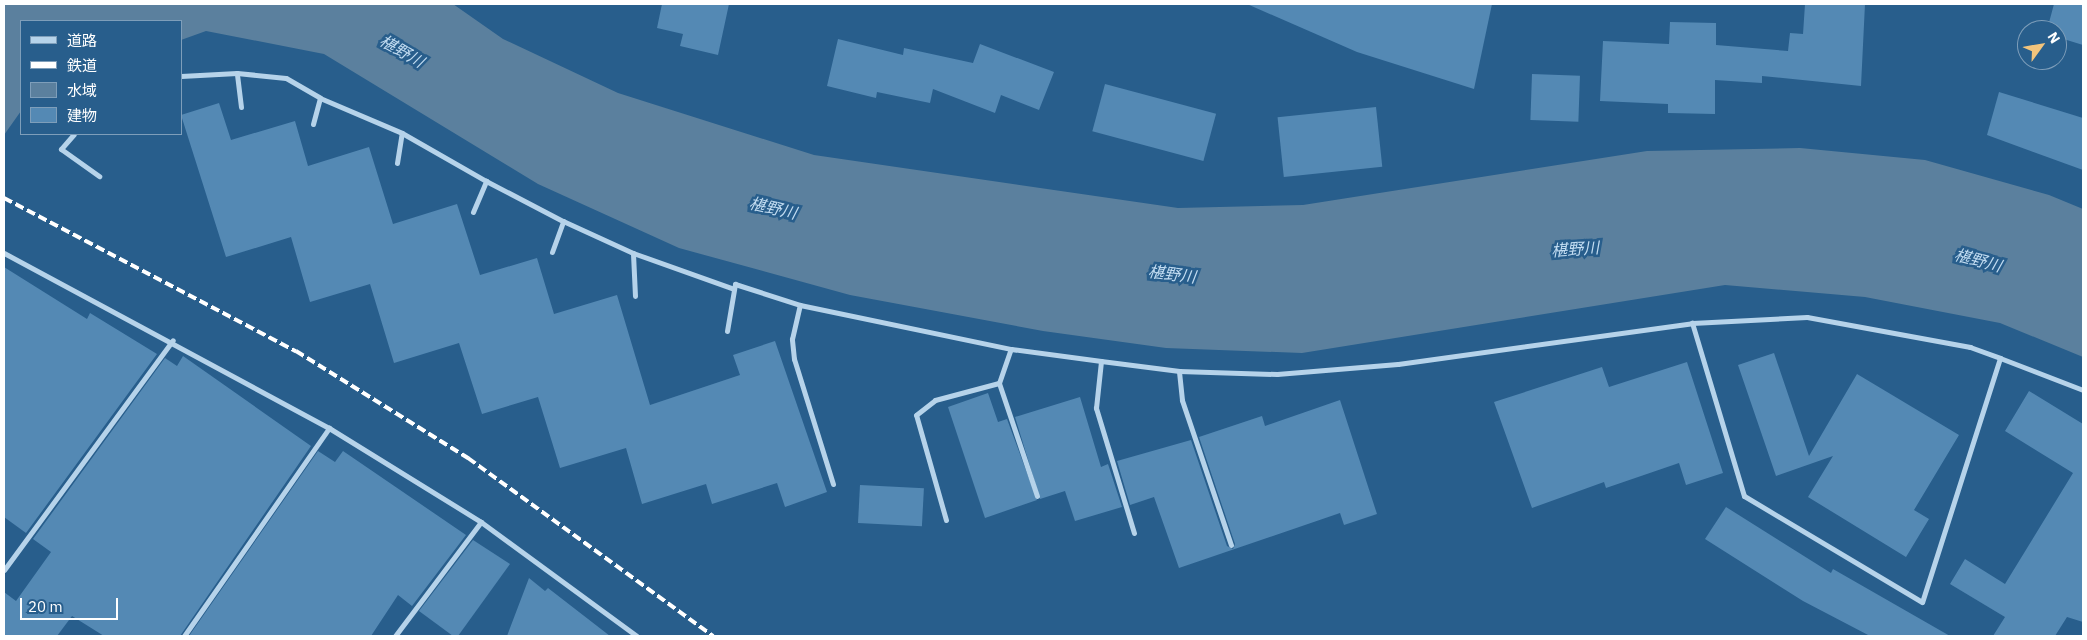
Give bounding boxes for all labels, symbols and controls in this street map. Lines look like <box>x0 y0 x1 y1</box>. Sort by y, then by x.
legend <box>20 20 182 135</box>
north arrow <box>2017 20 2067 70</box>
text: N <box>2044 29 2064 47</box>
text: 道路 <box>67 31 97 50</box>
water label: 椹野川 <box>376 31 428 71</box>
text: 鉄道 <box>67 56 97 75</box>
text: 水域 <box>67 81 97 100</box>
text: 建物 <box>67 106 97 125</box>
water label: 椹野川 <box>747 193 799 223</box>
water label: 椹野川 <box>1550 238 1600 260</box>
water label: 椹野川 <box>1952 245 2004 275</box>
water label: 椹野川 <box>1147 262 1197 286</box>
scale bar <box>22 588 120 620</box>
text: 20 m <box>28 597 63 616</box>

